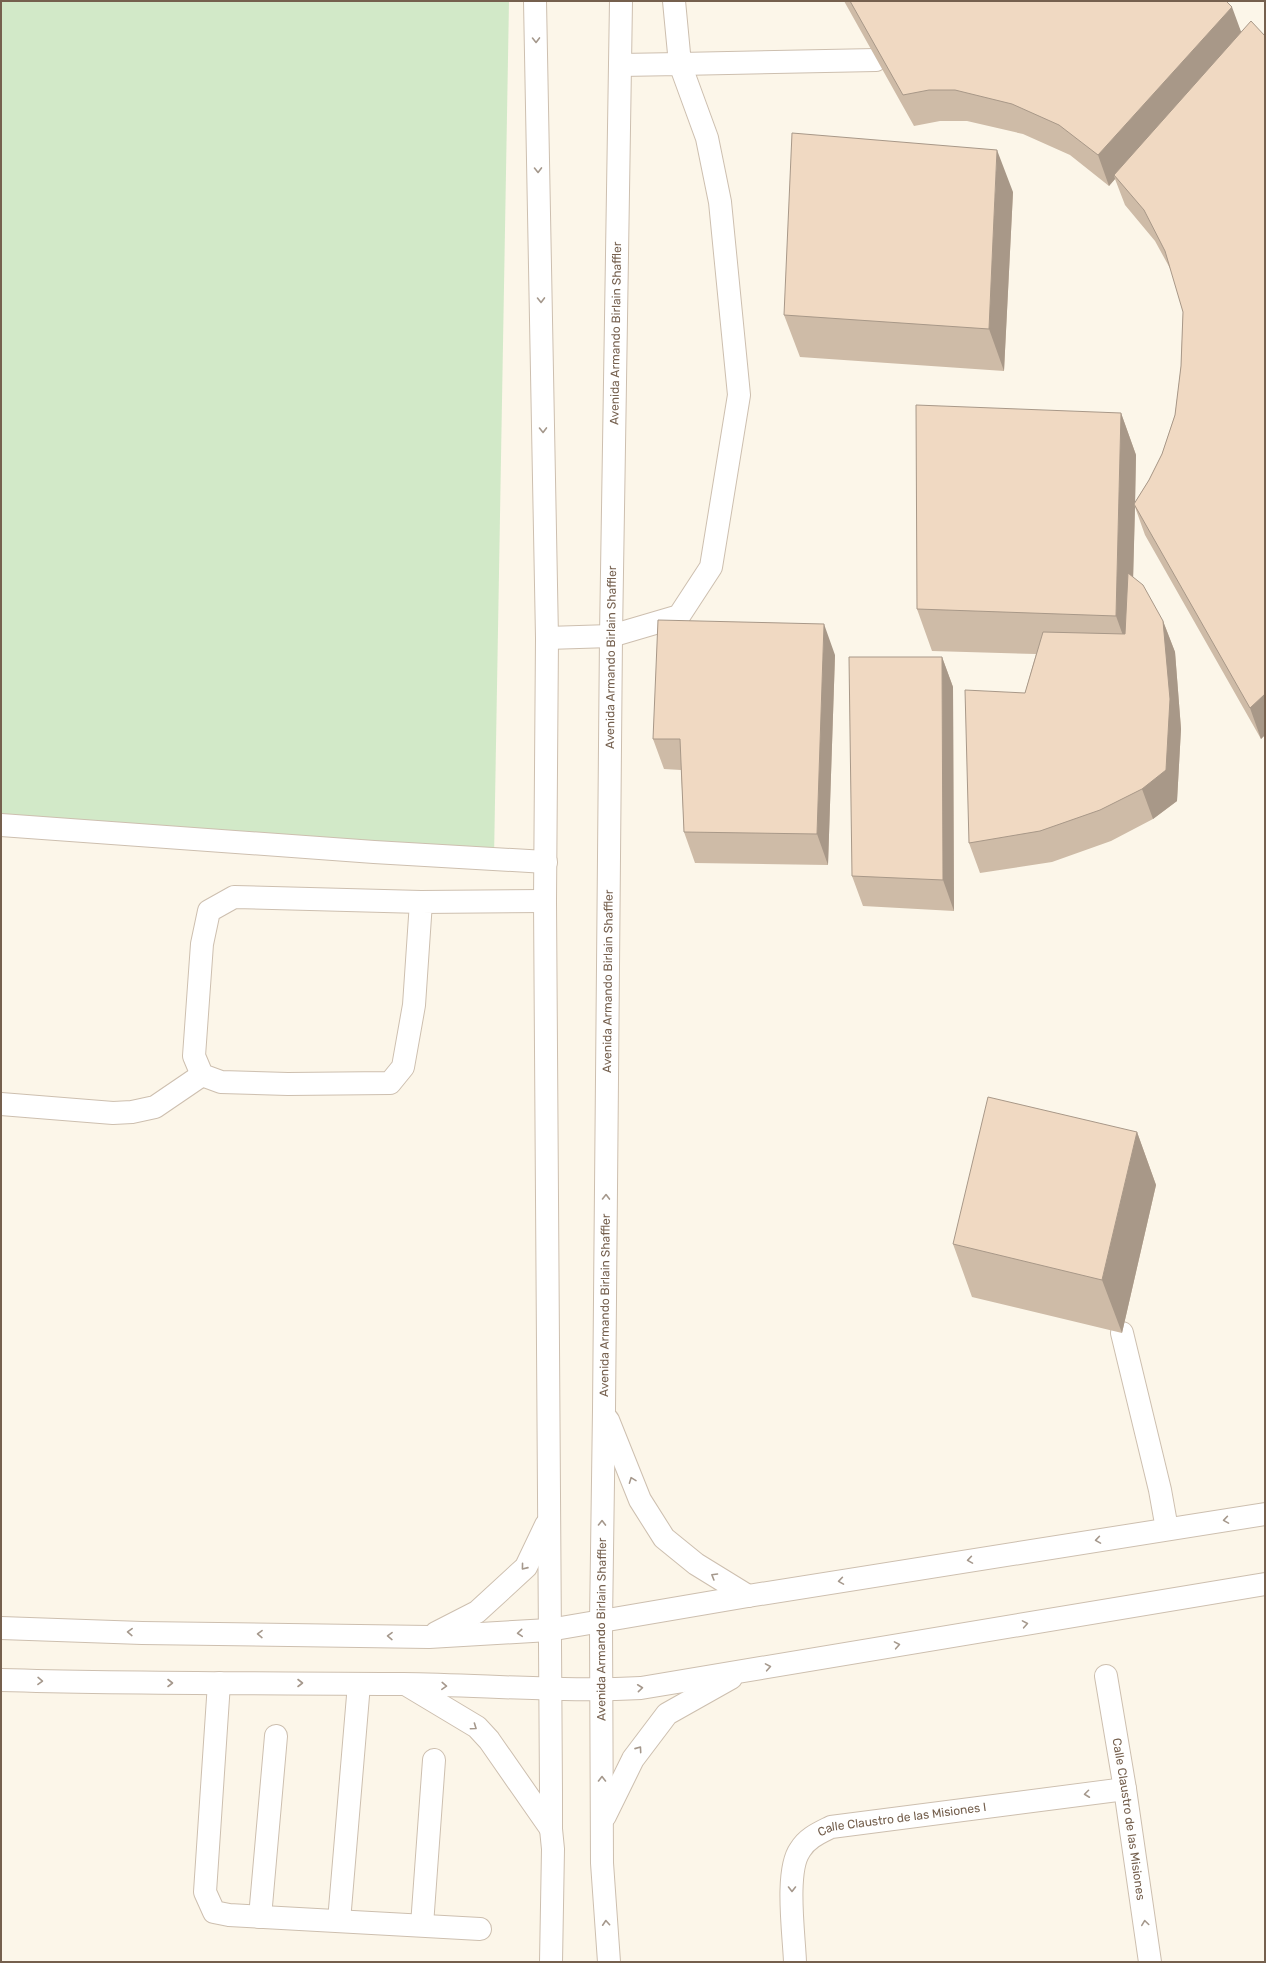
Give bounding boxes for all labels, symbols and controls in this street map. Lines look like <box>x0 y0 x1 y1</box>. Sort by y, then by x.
one-way arrow <box>531 37 540 43</box>
one-way arrow <box>534 167 542 173</box>
street label: Avenida Armando Birlain Shaffler <box>607 241 624 425</box>
one-way arrow <box>536 297 545 303</box>
one-way arrow <box>539 427 547 433</box>
street label: Avenida Armando Birlain Shaffler <box>603 565 619 749</box>
street label: Avenida Armando Birlain Shaffler <box>600 889 616 1073</box>
one-way arrow <box>602 1194 610 1200</box>
street label: Avenida Armando Birlain Shaffler <box>597 1213 613 1397</box>
one-way arrow <box>628 1476 636 1483</box>
one-way arrow <box>1223 1515 1230 1524</box>
one-way arrow <box>598 1520 606 1526</box>
one-way arrow <box>1095 1535 1101 1544</box>
street label: Avenida Armando Birlain Shaffler <box>594 1537 609 1721</box>
one-way arrow <box>967 1556 973 1564</box>
one-way arrow <box>522 1563 529 1570</box>
one-way arrow <box>711 1573 718 1580</box>
one-way arrow <box>838 1576 844 1585</box>
one-way arrow <box>1022 1620 1028 1629</box>
one-way arrow <box>127 1628 133 1637</box>
one-way arrow <box>517 1628 523 1637</box>
one-way arrow <box>257 1630 263 1639</box>
one-way arrow <box>387 1632 393 1640</box>
one-way arrow <box>894 1642 900 1650</box>
one-way arrow <box>765 1663 771 1672</box>
one-way arrow <box>37 1677 43 1686</box>
one-way arrow <box>167 1679 173 1687</box>
one-way arrow <box>297 1679 303 1687</box>
one-way arrow <box>441 1681 447 1690</box>
one-way arrow <box>637 1683 643 1692</box>
one-way arrow <box>470 1722 477 1729</box>
street label: Calle Claustro de las Misiones <box>1110 1737 1148 1901</box>
one-way arrow <box>634 1746 642 1753</box>
one-way arrow <box>598 1776 606 1782</box>
one-way arrow <box>1084 1789 1090 1798</box>
street label: Calle Claustro de las Misiones I <box>815 1800 987 1839</box>
one-way arrow <box>788 1886 796 1892</box>
one-way arrow <box>602 1920 611 1926</box>
one-way arrow <box>1141 1920 1150 1926</box>

